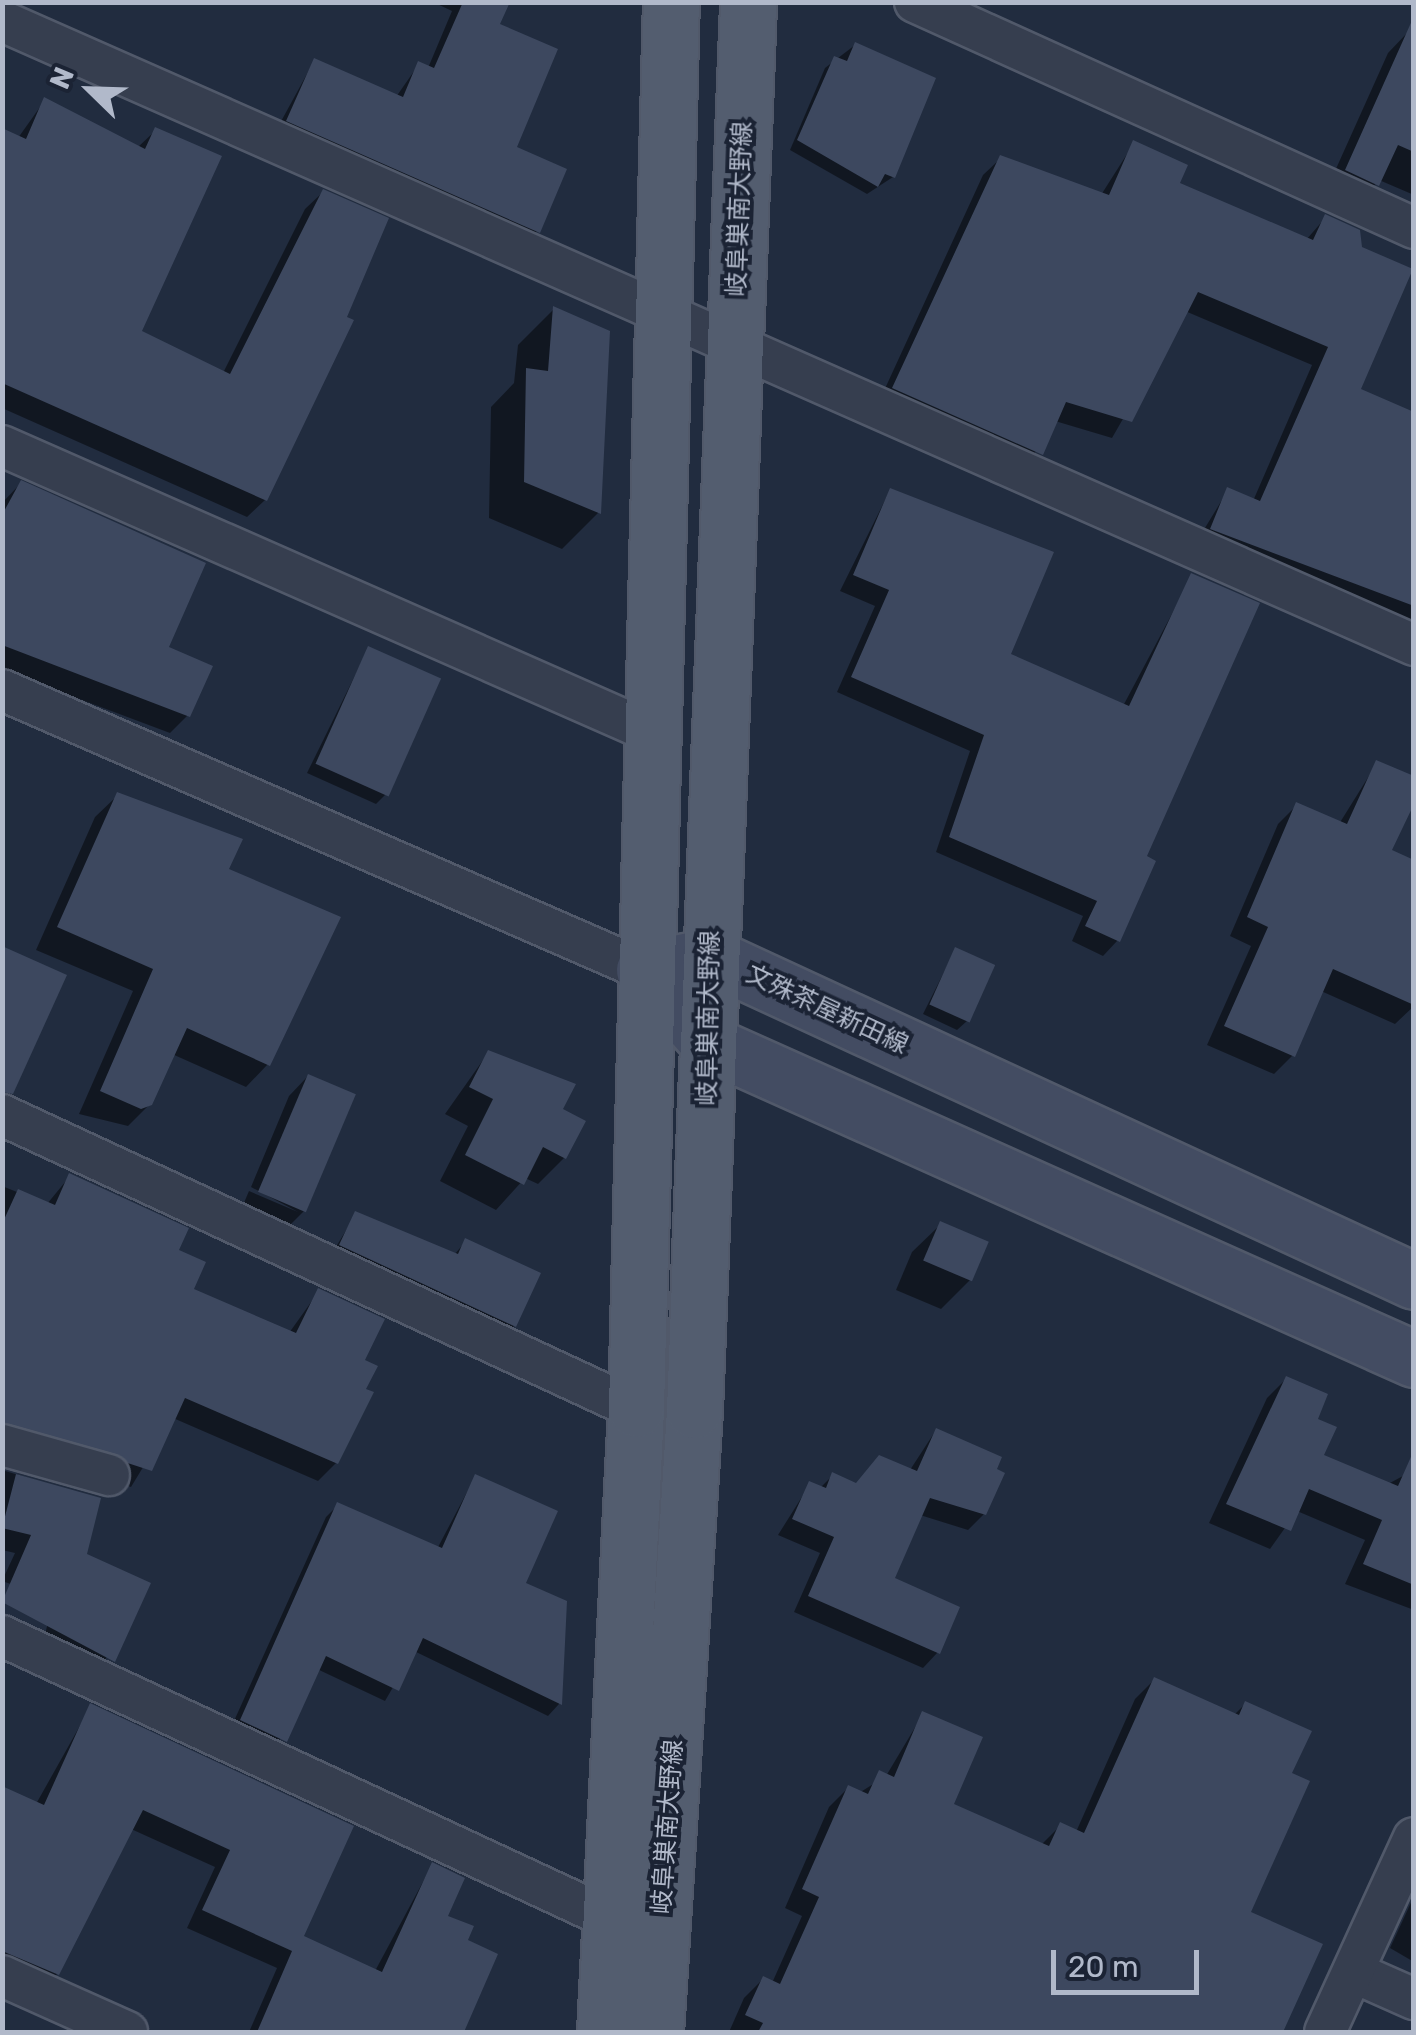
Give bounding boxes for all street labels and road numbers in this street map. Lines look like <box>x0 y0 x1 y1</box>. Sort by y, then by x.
street label: 岐阜巣南大野線 <box>722 121 758 297</box>
street label: 岐阜巣南大野線 <box>692 930 726 1106</box>
street label: 文殊茶屋新田線 <box>741 959 913 1061</box>
street label: 岐阜巣南大野線 <box>647 1739 689 1915</box>

